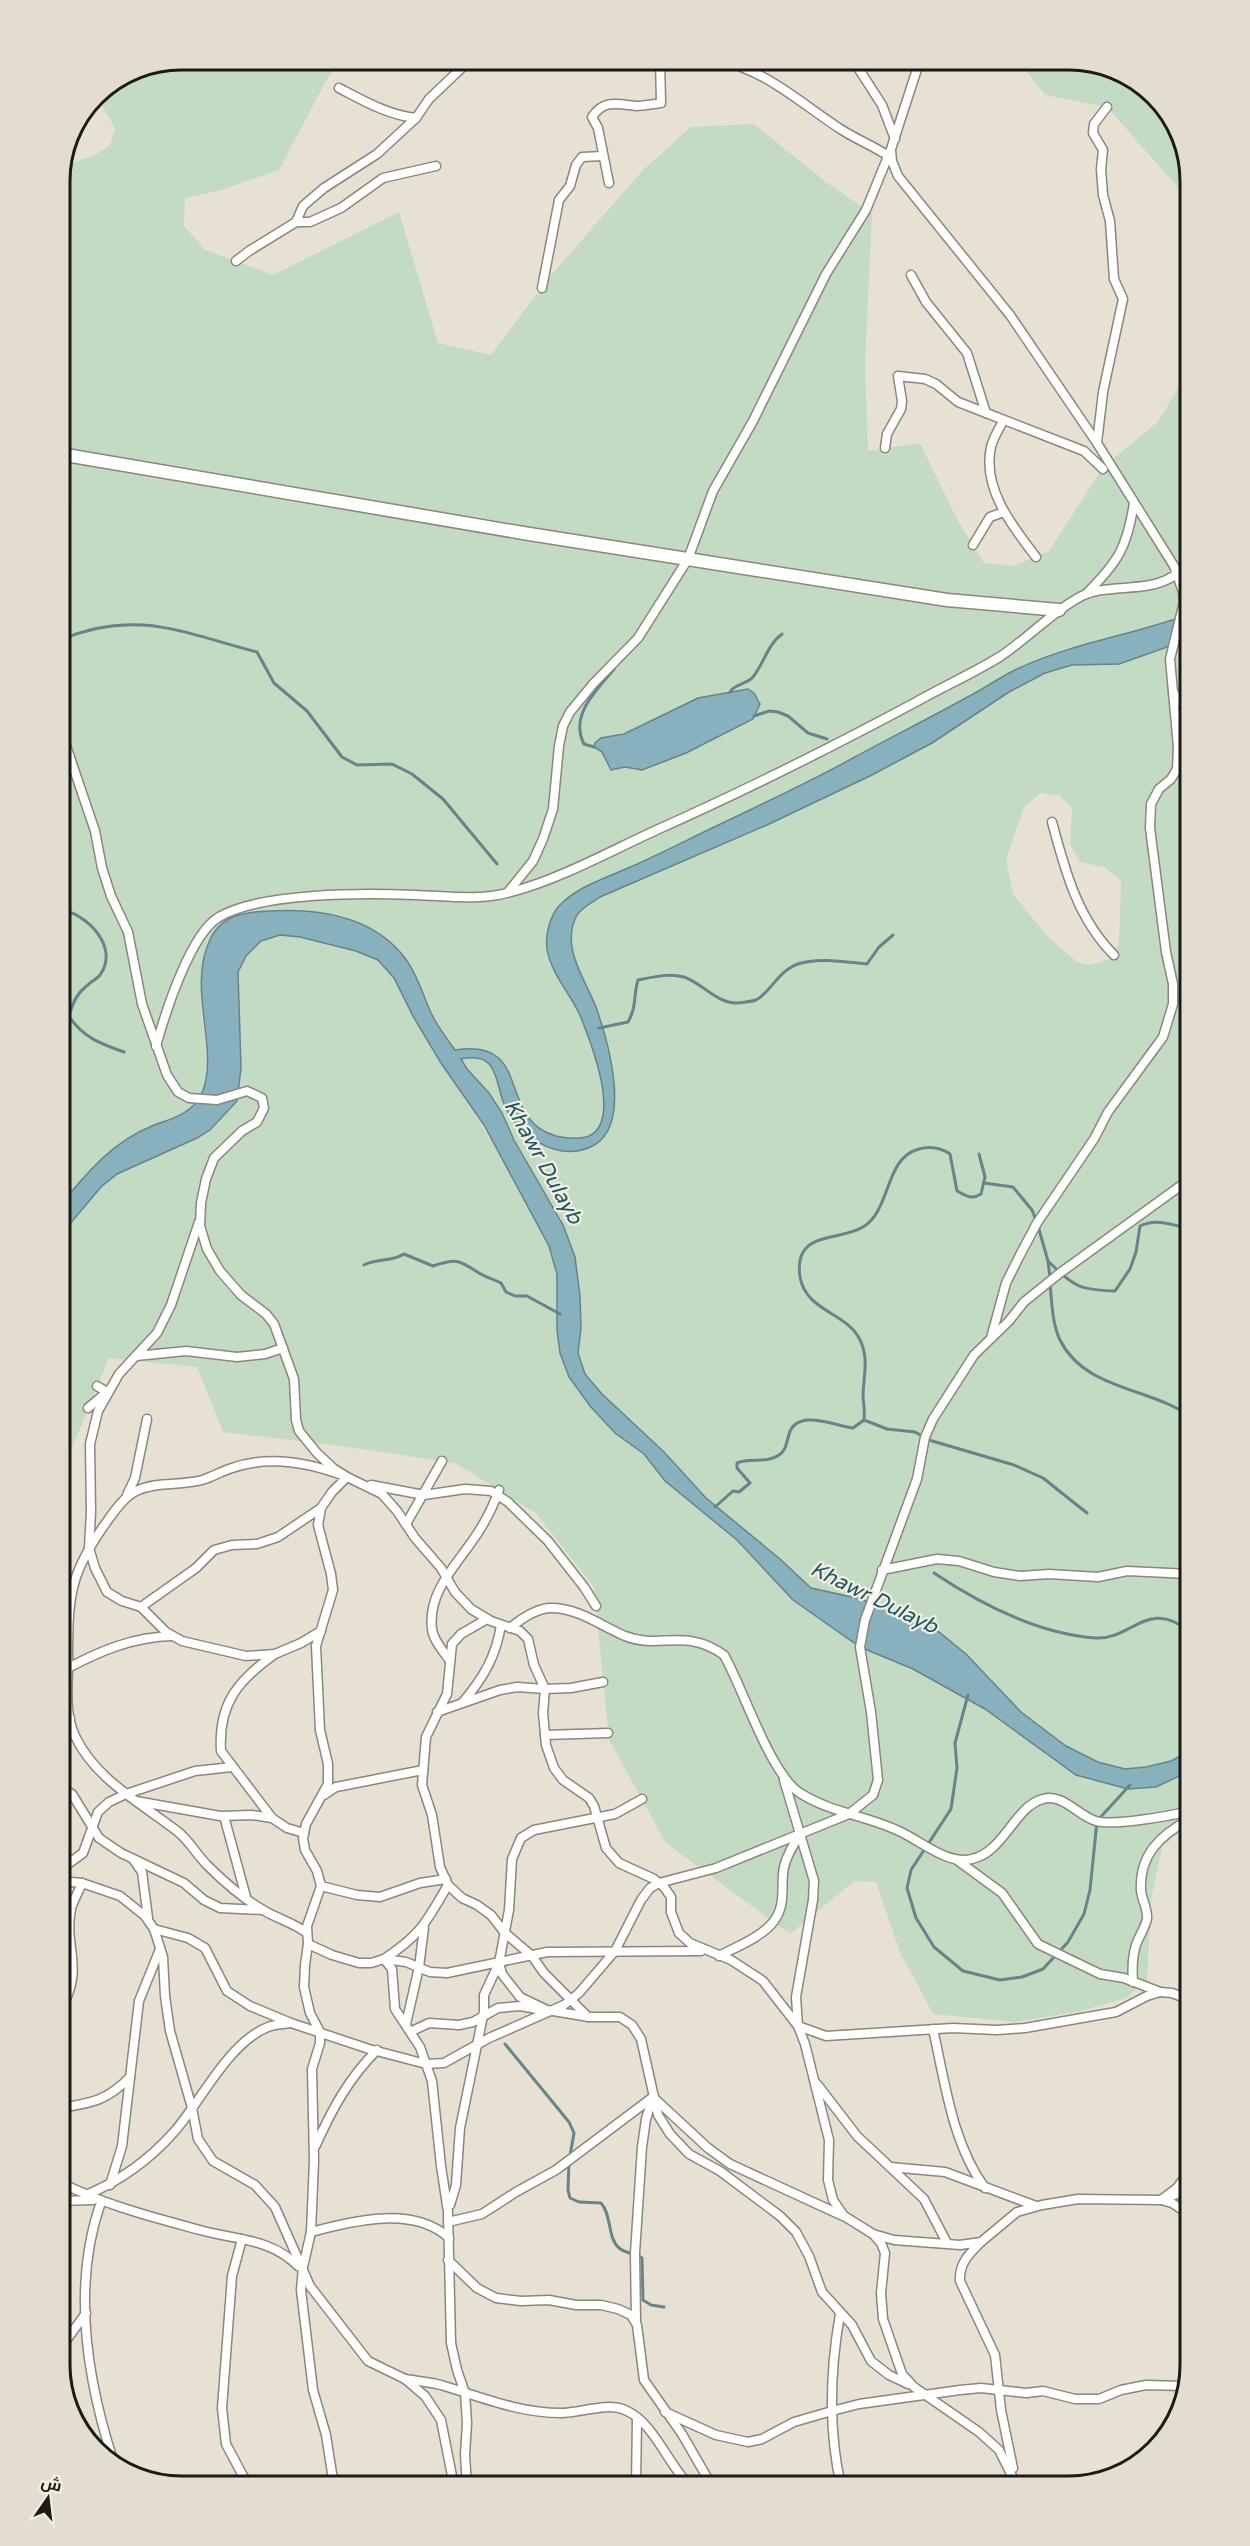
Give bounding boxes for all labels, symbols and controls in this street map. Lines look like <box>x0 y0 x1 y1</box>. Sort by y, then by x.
water label: Khawr Dulayb <box>499 1095 588 1230</box>
water label: Khawr Dulayb <box>806 1556 943 1640</box>
north arrow <box>18 2468 78 2528</box>
text: ش <box>39 2472 64 2497</box>

